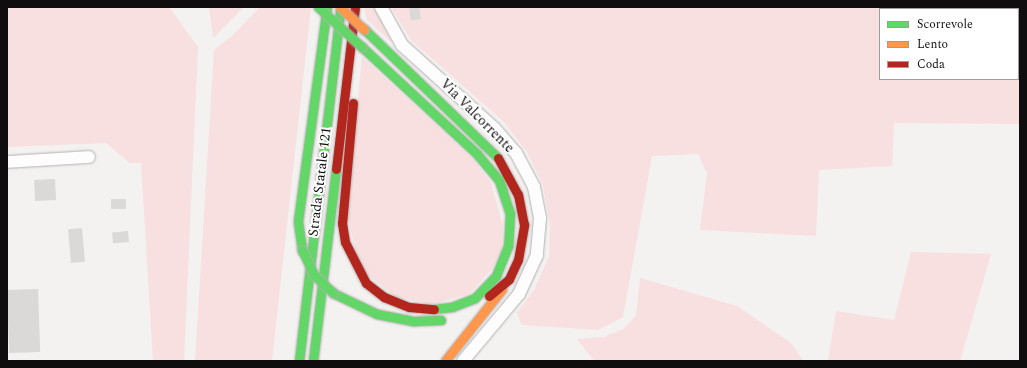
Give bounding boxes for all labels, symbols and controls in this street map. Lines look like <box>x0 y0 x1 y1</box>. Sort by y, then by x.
legend <box>879 8 1019 80</box>
text: Scorrevole <box>917 15 973 34</box>
text: Lento <box>917 35 948 54</box>
text: Coda <box>917 55 945 74</box>
street label: Via Valcorrente <box>437 76 517 156</box>
street label: Strada Statale 121 <box>305 126 335 238</box>

